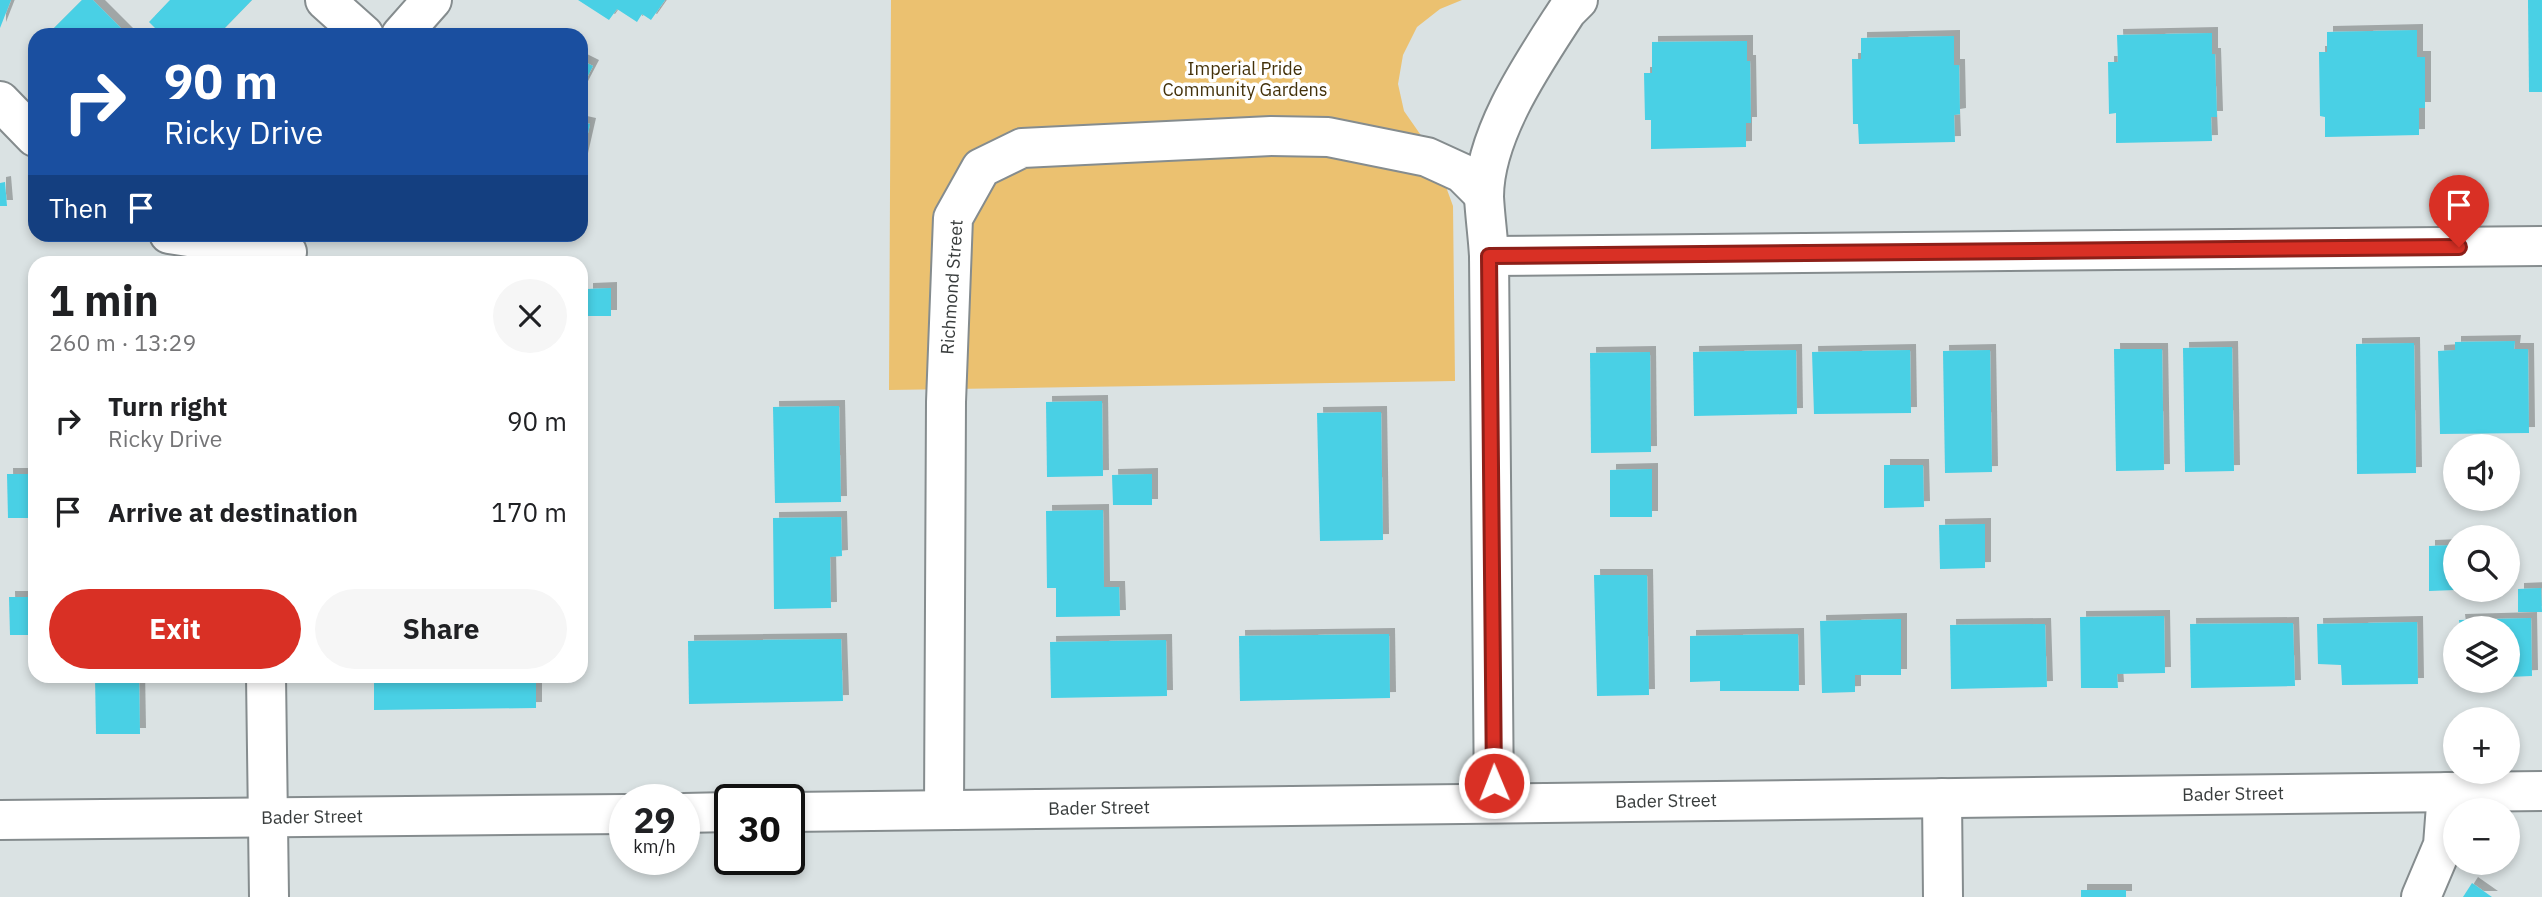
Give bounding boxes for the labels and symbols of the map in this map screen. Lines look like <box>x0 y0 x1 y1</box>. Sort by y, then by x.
park label: Imperial Pride Community Gardens <box>1162 57 1328 101</box>
pin <box>2429 175 2489 247</box>
street label: Richmond Street <box>935 219 968 355</box>
position arrow <box>1457 746 1531 820</box>
street label: Bader Street <box>2182 781 2284 806</box>
speed limit sign: 30 <box>714 784 805 875</box>
street label: Bader Street <box>1615 788 1717 813</box>
street label: Bader Street <box>1048 795 1150 820</box>
street label: Bader Street <box>261 804 363 829</box>

